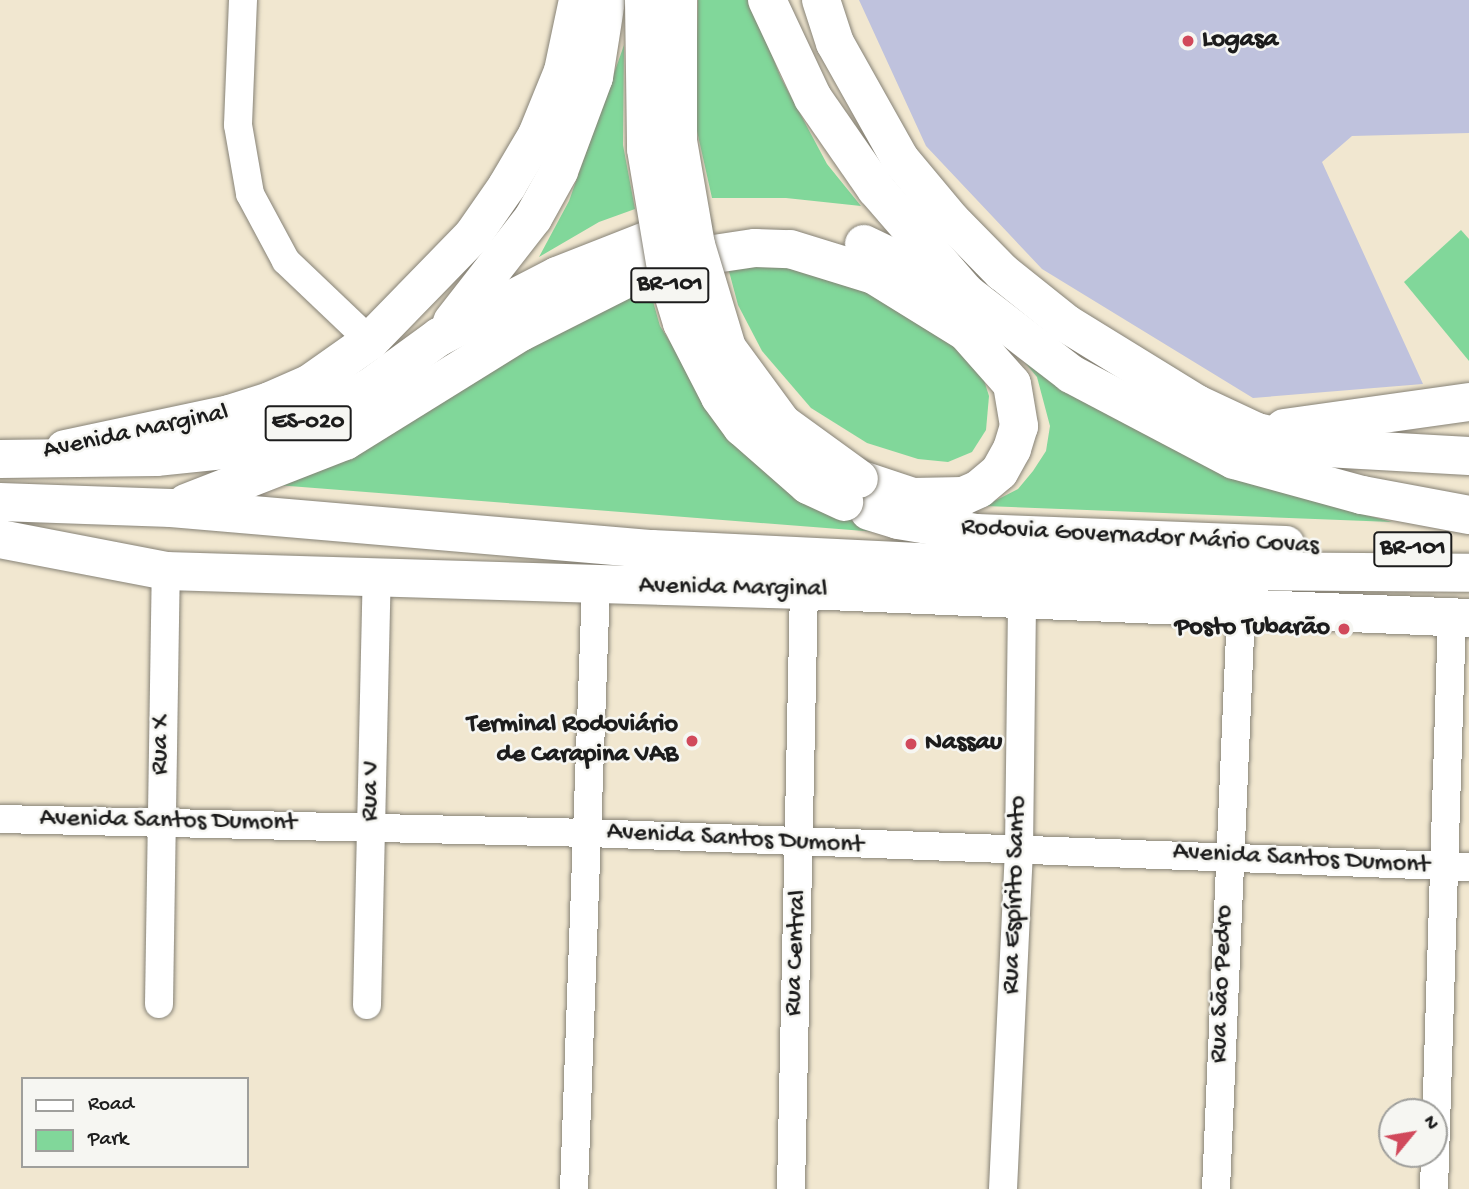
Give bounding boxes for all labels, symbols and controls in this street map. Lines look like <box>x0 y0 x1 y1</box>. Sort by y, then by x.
place label: Logasa <box>1202 25 1278 57</box>
marker: Logasa <box>1180 33 1196 49</box>
road number: BR-101 <box>630 264 710 306</box>
street label: Avenida Marginal <box>40 398 232 468</box>
road number: ES-020 <box>264 402 352 444</box>
street label: Rodovia Governador Mário Covas <box>960 513 1320 563</box>
road number: BR-101 <box>1373 528 1453 570</box>
street label: Avenida Marginal <box>638 572 828 606</box>
place label: Posto Tubarão <box>1175 613 1330 645</box>
marker: Posto Tubarão <box>1336 621 1352 637</box>
place label: Terminal Rodoviário de Carapina VAB <box>467 710 678 772</box>
street label: Rua X <box>146 715 178 775</box>
place label: Nassau <box>925 728 1002 760</box>
marker: Terminal Rodoviário de Carapina VAB <box>684 733 700 749</box>
marker: Nassau <box>903 736 919 752</box>
street label: Rua V <box>356 760 388 822</box>
street label: Rua Espírito Santo <box>997 795 1035 995</box>
street label: Avenida Santos Dumont <box>39 804 297 840</box>
street label: Avenida Santos Dumont <box>606 818 864 862</box>
street label: Avenida Santos Dumont <box>1172 838 1430 882</box>
street label: Rua Central <box>779 889 815 1017</box>
street label: Rua São Pedro <box>1205 904 1241 1064</box>
legend <box>21 1077 248 1168</box>
text: Road <box>88 1093 134 1118</box>
north arrow <box>1378 1098 1448 1168</box>
text: N <box>1417 1112 1443 1134</box>
text: Park <box>88 1128 128 1153</box>

